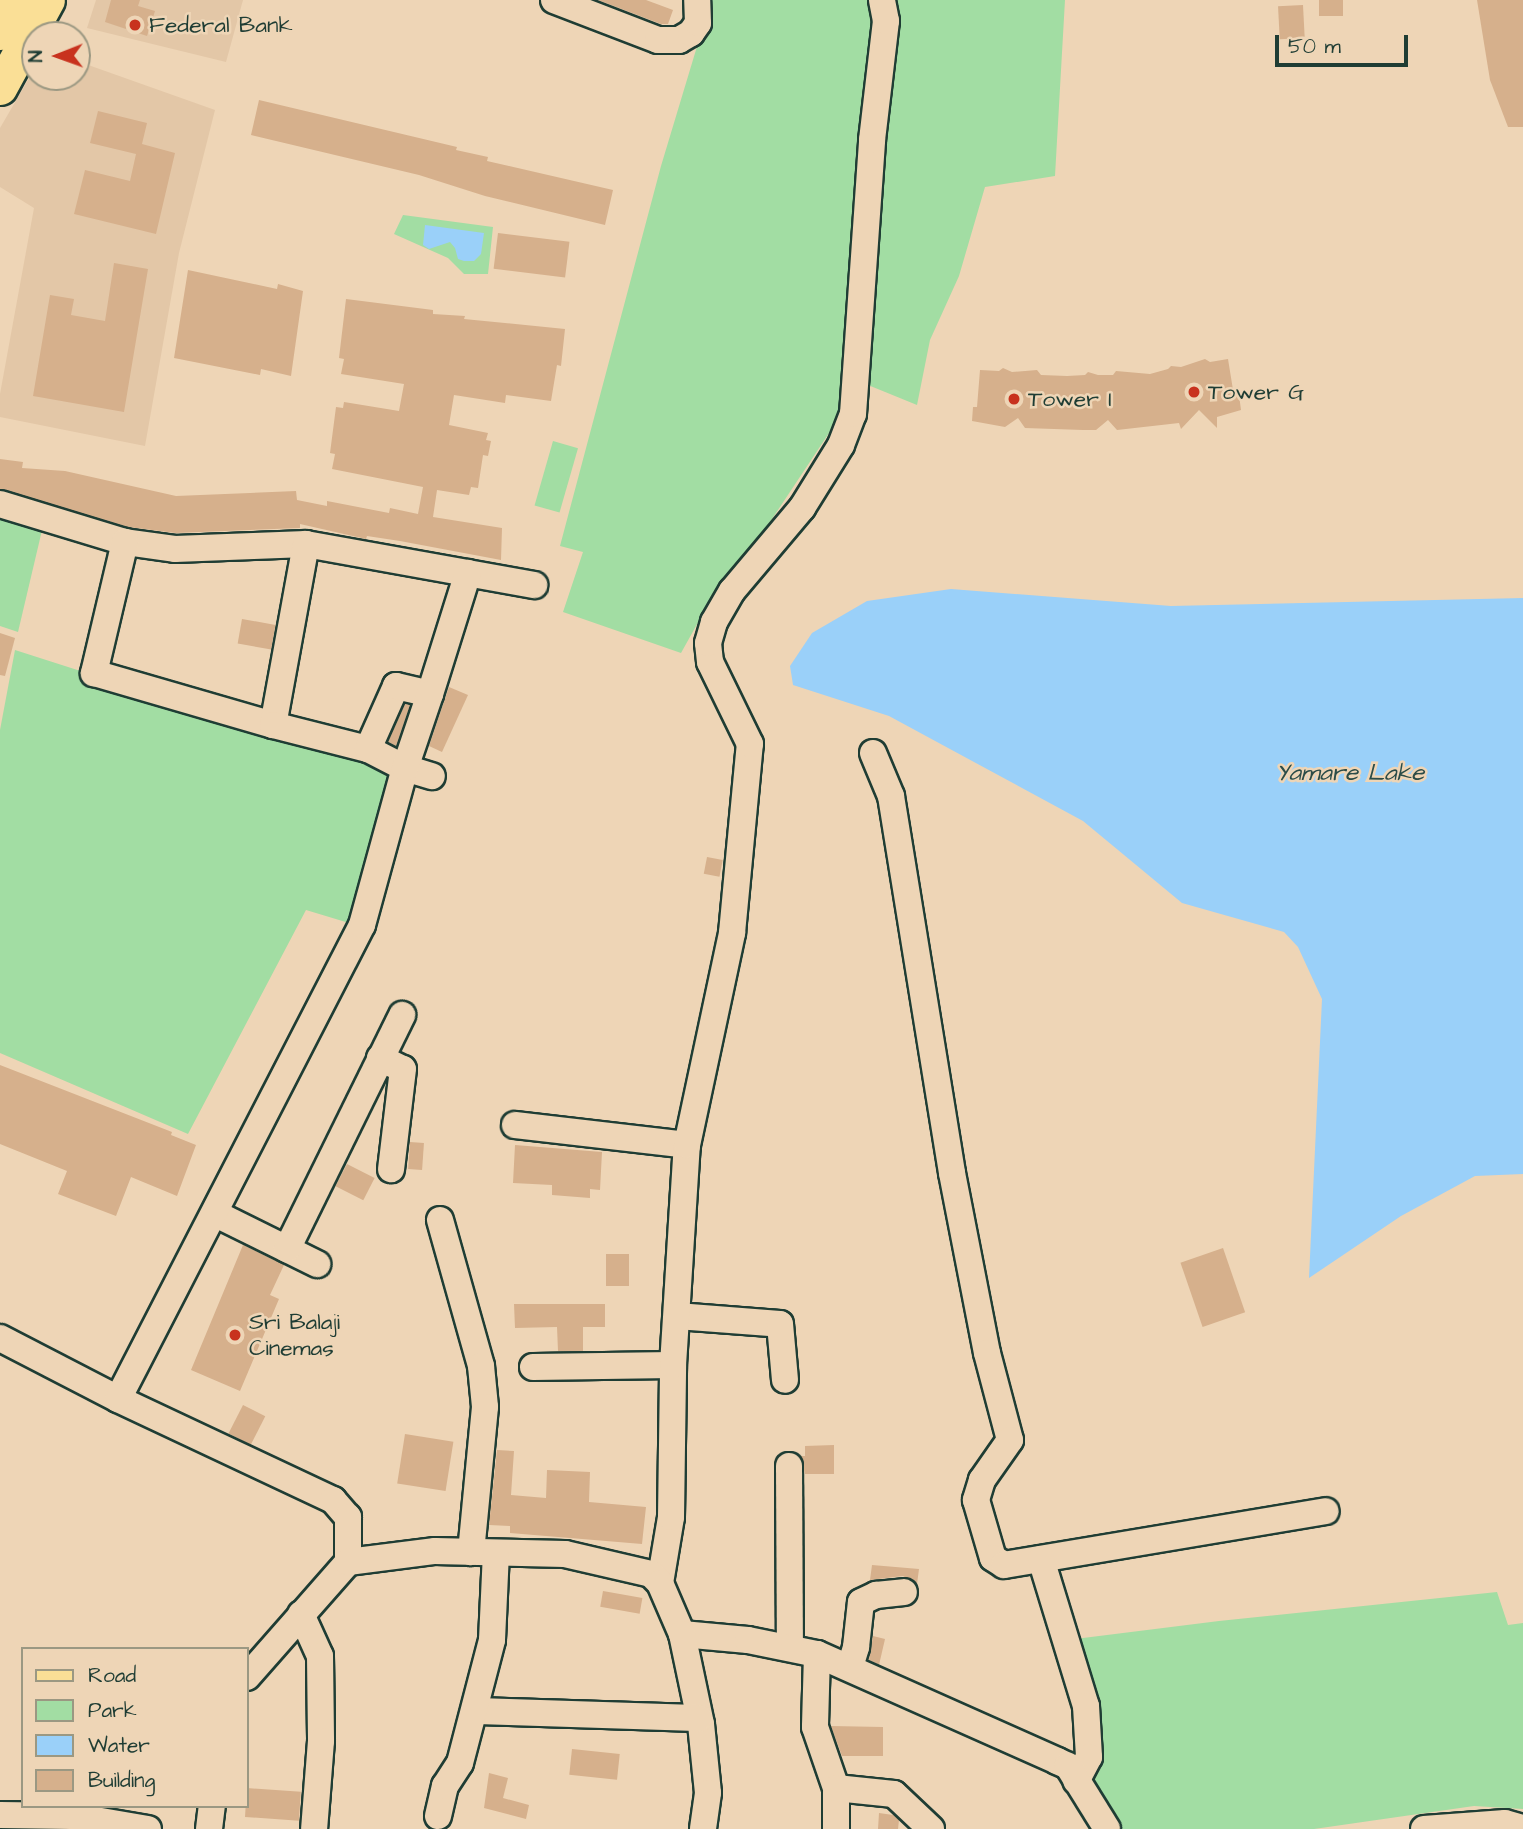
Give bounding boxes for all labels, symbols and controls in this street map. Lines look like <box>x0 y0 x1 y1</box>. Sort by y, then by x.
place label: Federal Bank <box>149 11 293 39</box>
marker: Federal Bank <box>127 17 143 33</box>
north arrow <box>21 21 91 91</box>
scale bar <box>1278 21 1411 65</box>
text: 50 m <box>1288 32 1341 61</box>
text: N <box>23 50 50 63</box>
place label: Tower G <box>1208 378 1304 406</box>
marker: Tower G <box>1186 384 1202 400</box>
place label: Tower I <box>1028 385 1112 413</box>
marker: Tower I <box>1006 391 1022 407</box>
water label: Yamare Lake <box>1276 760 1424 788</box>
place label: Sri Balaji Cinemas <box>249 1308 340 1362</box>
marker: Sri Balaji Cinemas <box>227 1327 243 1343</box>
legend <box>21 1647 248 1808</box>
text: Road <box>88 1661 136 1690</box>
text: Park <box>88 1696 137 1725</box>
text: Water <box>88 1731 150 1760</box>
text: Building <box>88 1766 155 1795</box>

